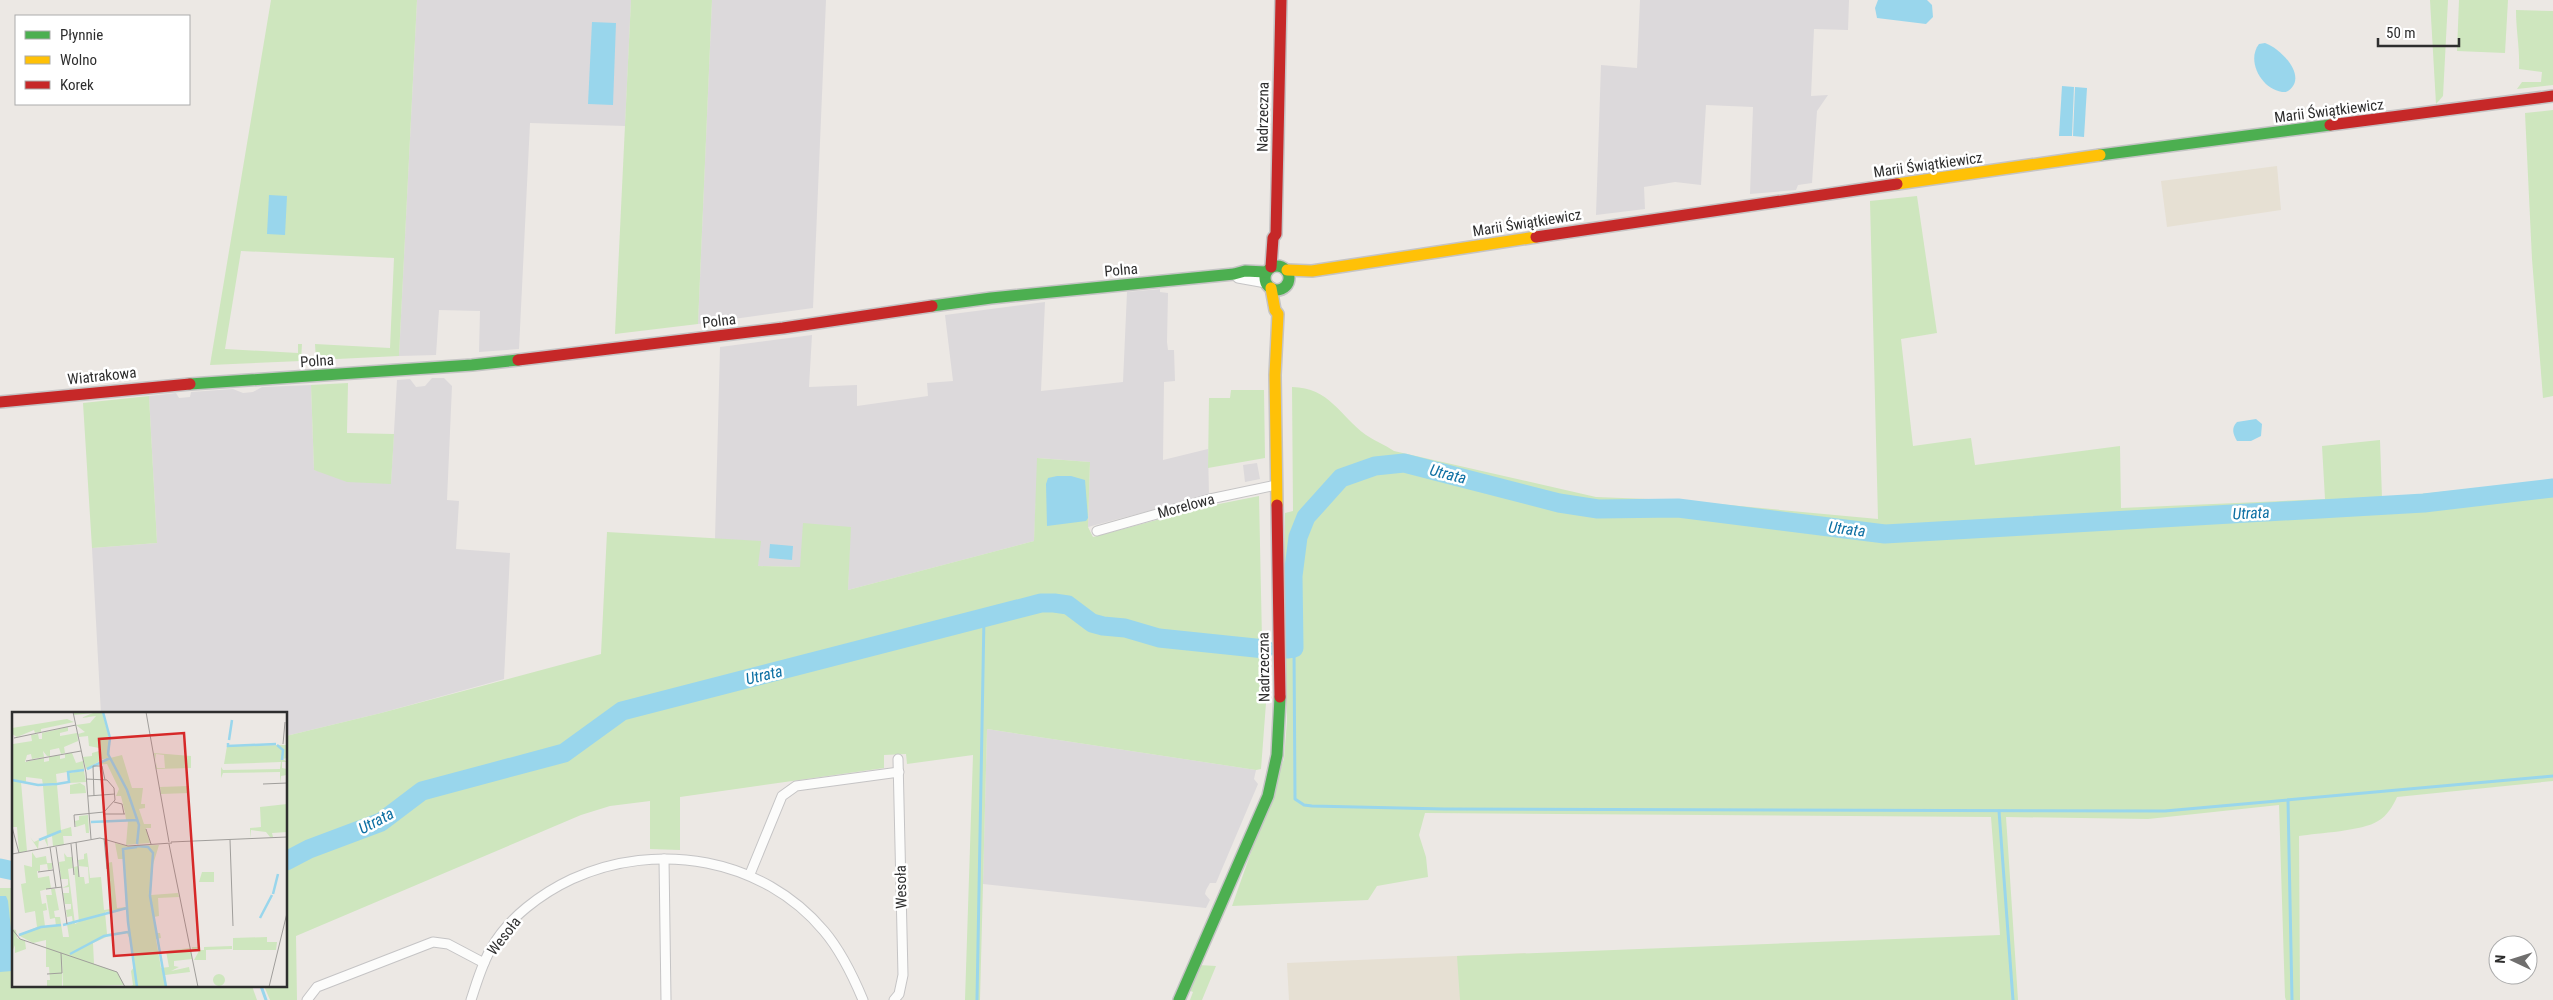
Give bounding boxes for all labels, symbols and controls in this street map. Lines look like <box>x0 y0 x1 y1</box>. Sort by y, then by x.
legend <box>15 15 190 105</box>
scale bar <box>2378 15 2459 47</box>
text: 50 m <box>2386 24 2416 42</box>
text: Płynnie <box>60 26 103 44</box>
text: Wolno <box>60 51 97 69</box>
text: Korek <box>60 76 94 94</box>
street label: Nadrzeczna <box>1253 82 1273 152</box>
street label: Marii Świątkiewicz <box>2273 95 2385 127</box>
street label: Marii Świątkiewicz <box>1872 148 1984 182</box>
street label: Marii Świątkiewicz <box>1471 206 1583 240</box>
street label: Polna <box>1103 260 1139 280</box>
street label: Polna <box>701 310 737 332</box>
street label: Polna <box>300 351 334 371</box>
street label: Wiatrakowa <box>67 363 137 389</box>
water label: Utrata <box>1428 460 1468 488</box>
street label: Morelowa <box>1156 490 1216 522</box>
water label: Utrata <box>2232 503 2270 523</box>
water label: Utrata <box>1827 517 1867 541</box>
street label: Nadrzeczna <box>1254 632 1274 702</box>
water label: Utrata <box>744 661 784 689</box>
inset map <box>12 712 288 988</box>
water label: Utrata <box>355 804 397 838</box>
street label: Wesoła <box>892 865 910 909</box>
street label: Wesoła <box>484 913 524 959</box>
north arrow <box>2488 935 2538 985</box>
text: N <box>2492 954 2508 964</box>

